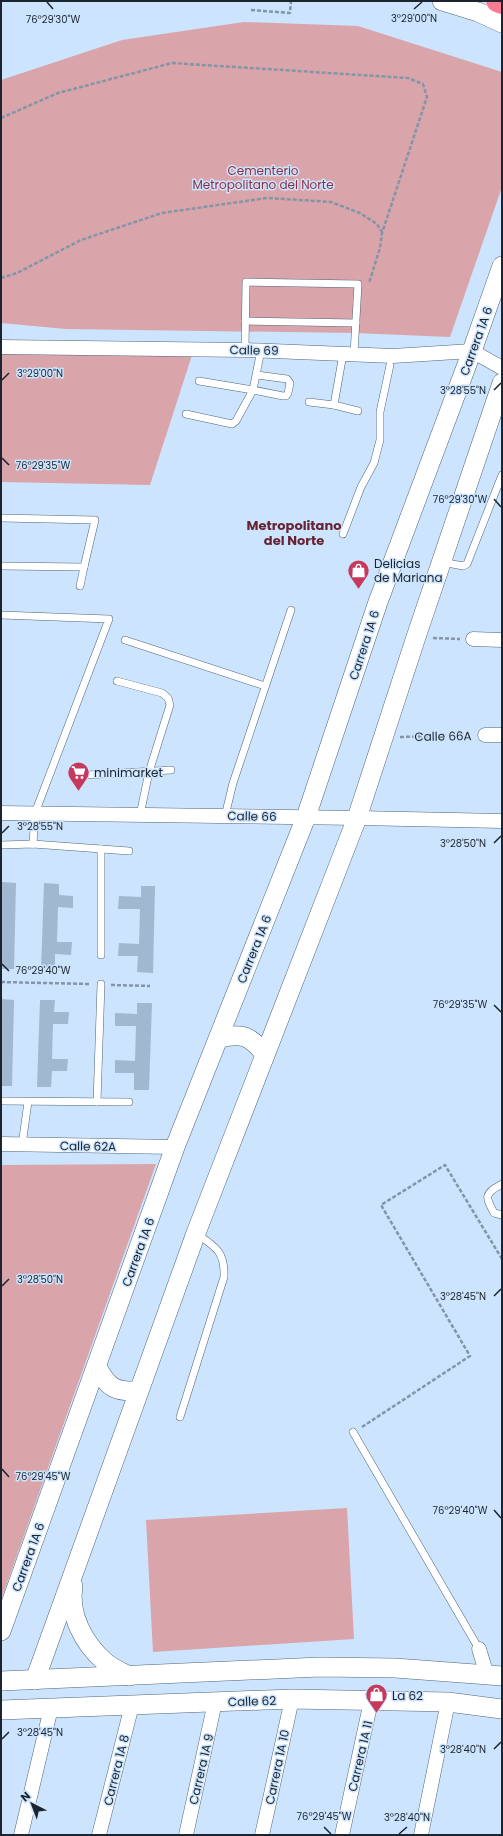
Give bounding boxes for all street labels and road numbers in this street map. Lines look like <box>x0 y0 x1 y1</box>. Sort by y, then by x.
street label: Carrera 1A 6 <box>456 304 496 378</box>
street label: Calle 69 <box>229 341 279 359</box>
street label: Carrera 1A 6 <box>345 608 383 682</box>
street label: Calle 66A <box>414 727 472 745</box>
street label: Calle 66 <box>227 807 277 825</box>
street label: Carrera 1A 6 <box>233 912 275 986</box>
street label: Calle 62A <box>60 1137 116 1155</box>
street label: Carrera 1A 6 <box>118 1215 158 1289</box>
street label: Carrera 1A 6 <box>8 1520 48 1594</box>
street label: Calle 62 <box>227 1692 277 1710</box>
street label: Carrera 1A 11 <box>344 1719 376 1793</box>
street label: Carrera 1A 10 <box>261 1728 293 1806</box>
street label: Carrera 1A 9 <box>185 1732 217 1806</box>
street label: Carrera 1A 8 <box>99 1733 133 1807</box>

